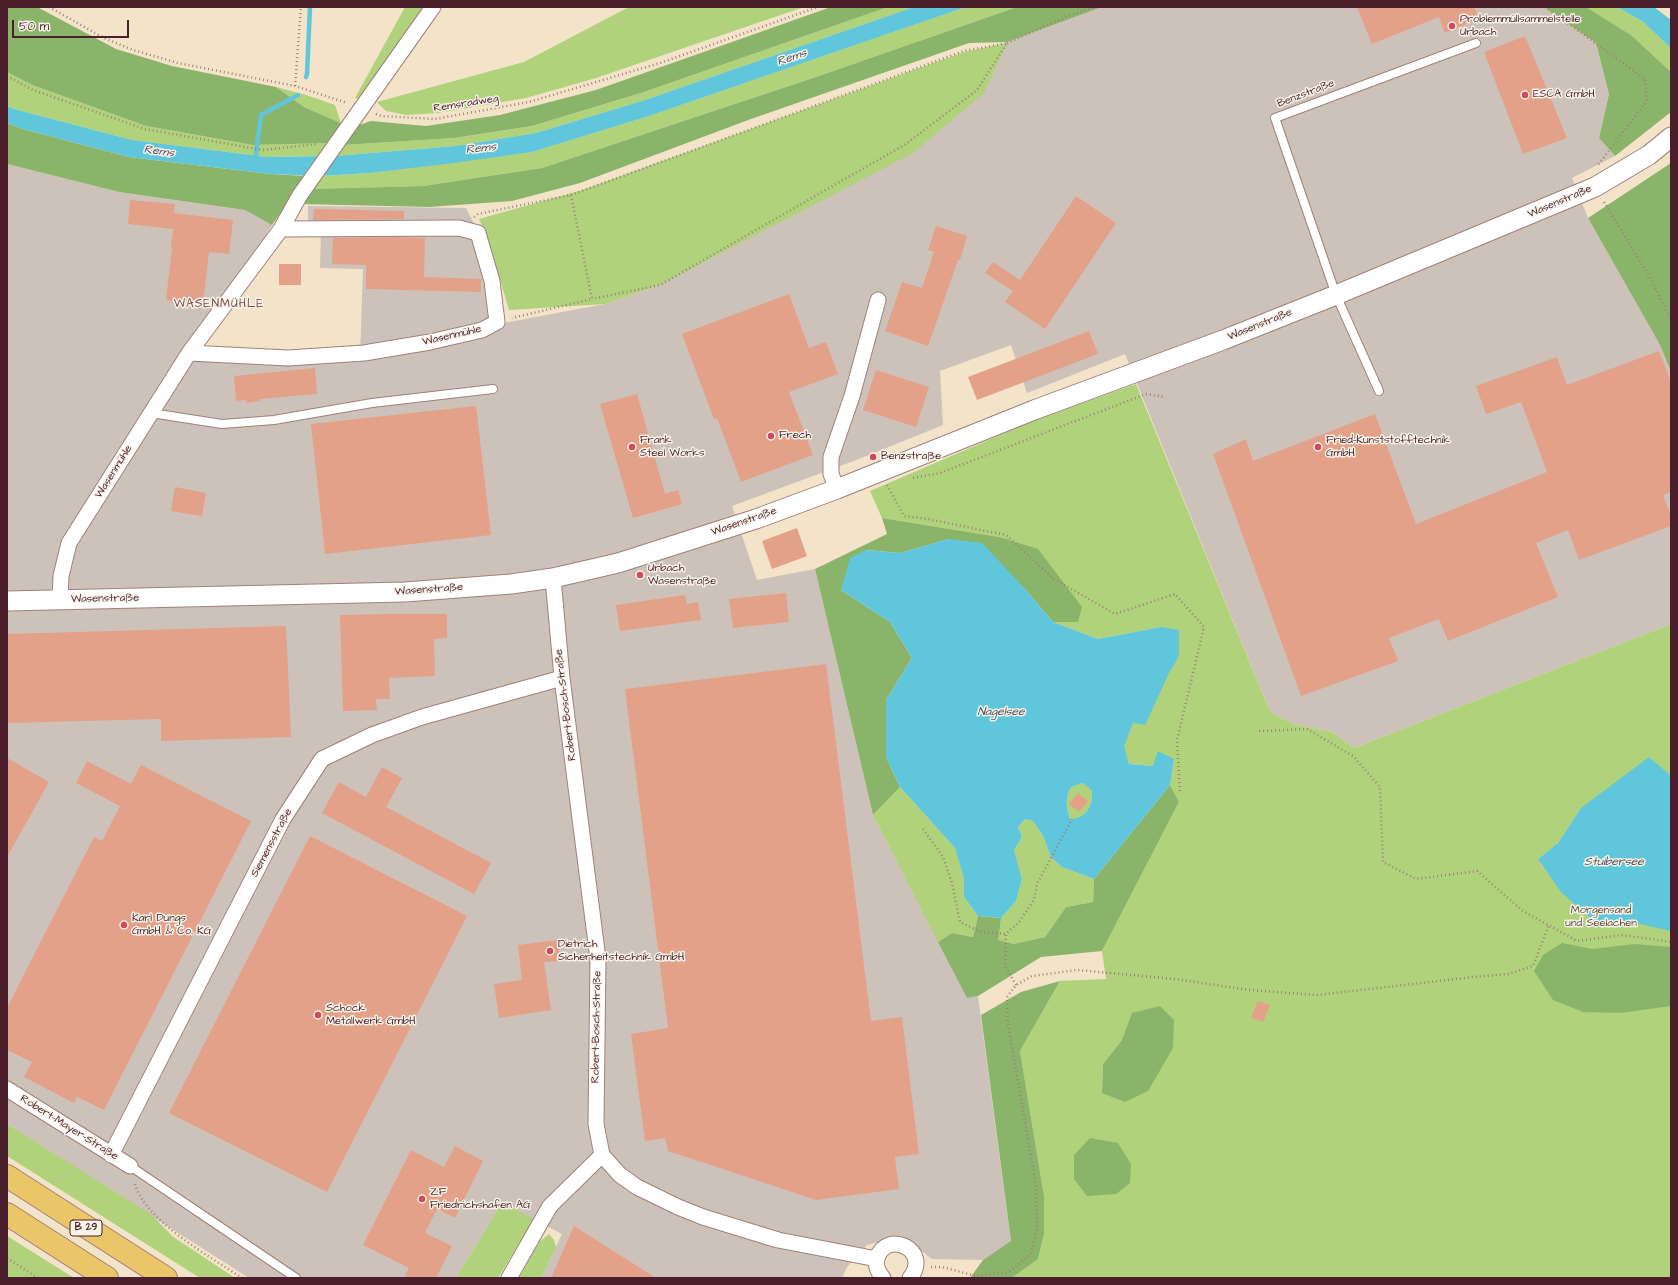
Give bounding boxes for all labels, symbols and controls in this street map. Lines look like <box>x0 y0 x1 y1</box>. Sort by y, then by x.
scale bar <box>14 12 131 38</box>
place label: Problemmüllsammelstelle Urbach <box>1460 13 1581 39</box>
text: 50 m <box>19 18 49 35</box>
marker: Problemmüllsammelstelle Urbach <box>1447 21 1457 31</box>
water label: Rems <box>775 46 809 70</box>
street label: Benzstraße <box>1276 77 1336 111</box>
place label: ESCA GmbH <box>1533 88 1595 102</box>
marker: ESCA GmbH <box>1520 90 1530 100</box>
street label: Remsradweg <box>433 92 499 116</box>
water label: Rems <box>465 140 497 158</box>
water label: Rems <box>143 143 175 161</box>
street label: Wasenstraße <box>1526 183 1594 221</box>
district label: WASENMÜHLE <box>174 297 264 311</box>
street label: Wasenstraße <box>1226 306 1294 344</box>
street label: Wasenmühle <box>421 323 483 349</box>
place label: Frech <box>779 429 811 443</box>
marker: Frech <box>766 431 776 441</box>
place label: Frank Steel Works <box>640 434 704 460</box>
place label: Fried-Kunststofftechnik GmbH <box>1326 434 1450 460</box>
marker: Frank Steel Works <box>627 442 637 452</box>
marker: Fried-Kunststofftechnik GmbH <box>1313 442 1323 452</box>
street label: Wasenmühle <box>92 443 136 501</box>
place label: Benzstraße <box>881 450 941 464</box>
marker: Benzstraße <box>868 452 878 462</box>
street label: Wasenstraße <box>710 505 778 539</box>
place label: Urbach Wasenstraße <box>648 562 716 588</box>
marker: Urbach Wasenstraße <box>635 570 645 580</box>
street label: Wasenstraße <box>394 581 464 599</box>
street label: Wasenstraße <box>71 592 139 606</box>
street label: Robert-Bosch-Straße <box>553 648 579 762</box>
water label: Nagelsee <box>977 705 1025 719</box>
street label: Siemensstraße <box>248 807 296 879</box>
water label: Stuibersee <box>1584 855 1644 869</box>
park label: Morgensand und Seelachen <box>1565 904 1637 930</box>
place label: Karl Dungs GmbH & Co. KG <box>132 912 211 938</box>
marker: Karl Dungs GmbH & Co. KG <box>119 920 129 930</box>
place label: Dietrich Sicherheitstechnik GmbH <box>558 938 684 964</box>
marker: Dietrich Sicherheitstechnik GmbH <box>545 946 555 956</box>
street label: Robert-Bosch-Straße <box>589 971 605 1083</box>
place label: Schock Metallwerk GmbH <box>326 1002 416 1028</box>
marker: Schock Metallwerk GmbH <box>313 1010 323 1020</box>
street label: Robert-Mayer-Straße <box>17 1092 121 1164</box>
place label: ZF Friedrichshafen AG <box>430 1186 531 1212</box>
marker: ZF Friedrichshafen AG <box>417 1194 427 1204</box>
road number: B 29 <box>70 1220 102 1236</box>

